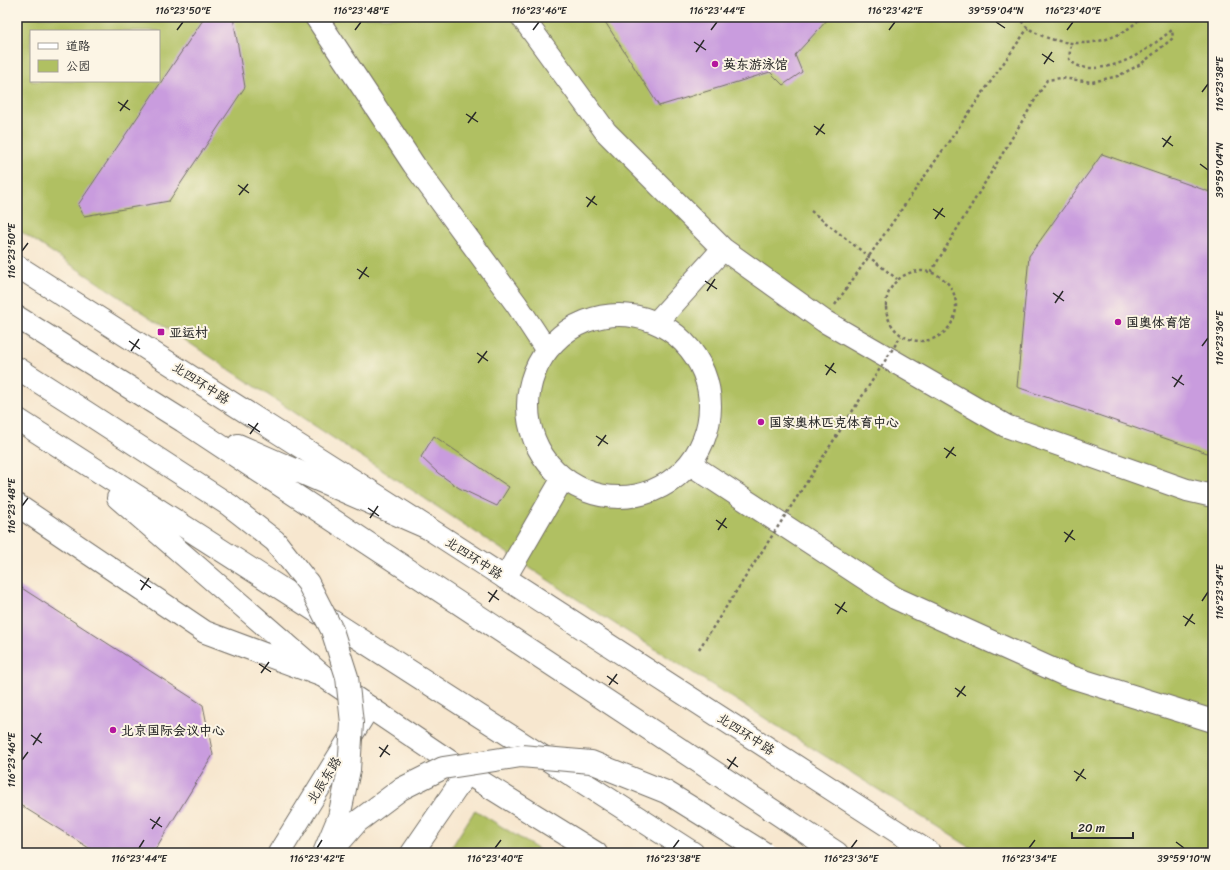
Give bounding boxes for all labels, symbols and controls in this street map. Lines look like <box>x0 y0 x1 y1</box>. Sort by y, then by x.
text: 116°23'50"E <box>155 2 212 20</box>
text: 116°23'48"E <box>333 2 390 20</box>
text: 116°23'46"E <box>511 2 568 20</box>
text: 116°23'44"E <box>689 2 746 20</box>
text: 116°23'42"E <box>867 2 924 20</box>
text: 39°59'04"N <box>968 2 1024 20</box>
text: 116°23'40"E <box>1045 2 1102 20</box>
legend <box>30 30 160 82</box>
text: 道路 <box>66 35 90 57</box>
place label: 英东游泳馆 <box>723 53 788 76</box>
text: 公园 <box>66 55 90 77</box>
text: 116°23'38"E <box>1211 55 1229 111</box>
marker: 英东游泳馆 <box>710 59 720 69</box>
text: 39°59'04"N <box>1211 142 1229 198</box>
text: 116°23'50"E <box>3 222 21 279</box>
text: 116°23'36"E <box>1211 309 1229 365</box>
place label: 国奥体育馆 <box>1126 311 1191 334</box>
marker: 国奥体育馆 <box>1113 317 1123 327</box>
place label: 亚运村 <box>169 321 208 344</box>
marker: 亚运村 <box>156 327 166 337</box>
street label: 北四环中路 <box>167 356 235 410</box>
place label: 国家奥林匹克体育中心 <box>769 411 899 434</box>
marker: 国家奥林匹克体育中心 <box>756 417 766 427</box>
text: 116°23'48"E <box>3 477 21 534</box>
street label: 北四环中路 <box>440 531 508 585</box>
text: 116°23'34"E <box>1211 563 1229 619</box>
street label: 北四环中路 <box>712 707 780 761</box>
place label: 北京国际会议中心 <box>121 719 225 742</box>
marker: 北京国际会议中心 <box>108 725 118 735</box>
text: 116°23'46"E <box>3 731 21 788</box>
street label: 北辰东路 <box>300 752 348 808</box>
scale bar <box>1072 814 1133 840</box>
text: 20 m <box>1078 817 1105 839</box>
text: 116°23'44"E <box>111 850 168 868</box>
text: 116°23'42"E <box>289 850 346 868</box>
text: 116°23'40"E <box>467 850 524 868</box>
text: 116°23'38"E <box>646 850 702 868</box>
text: 116°23'36"E <box>824 850 880 868</box>
text: 116°23'34"E <box>1002 850 1058 868</box>
text: 39°59'10"N <box>1157 850 1211 868</box>

